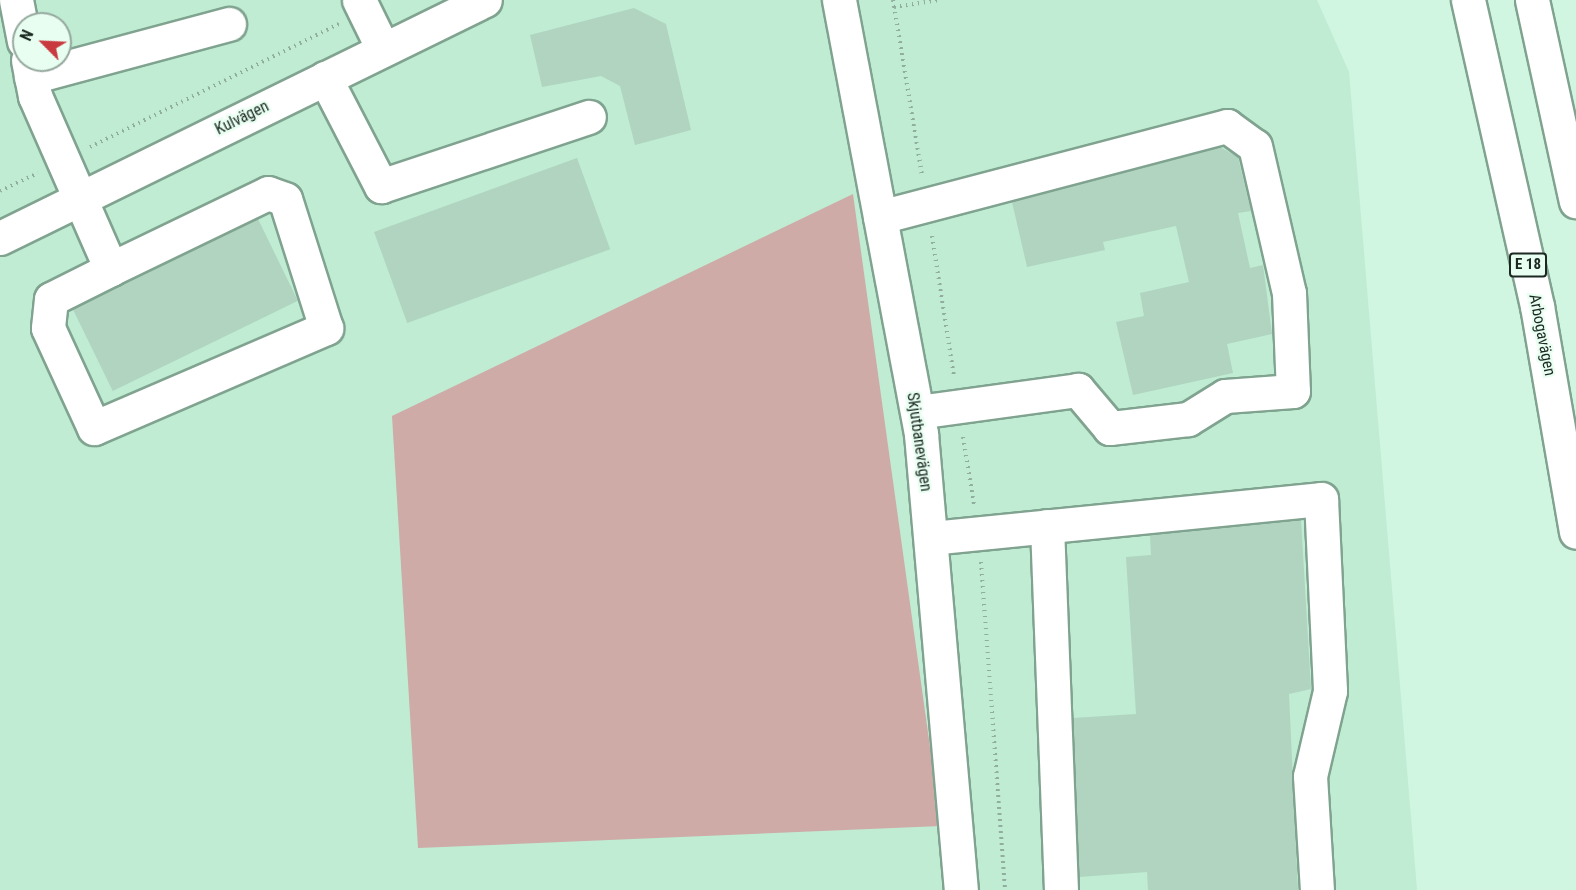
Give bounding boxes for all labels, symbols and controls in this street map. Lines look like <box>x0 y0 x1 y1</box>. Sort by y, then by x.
north arrow <box>12 12 72 72</box>
text: N <box>16 27 38 44</box>
street label: Kulvägen <box>212 97 272 139</box>
road number: E 18 <box>1508 253 1547 277</box>
street label: Arbogavägen <box>1525 292 1559 378</box>
street label: Skjutbanevägen <box>903 391 935 493</box>

